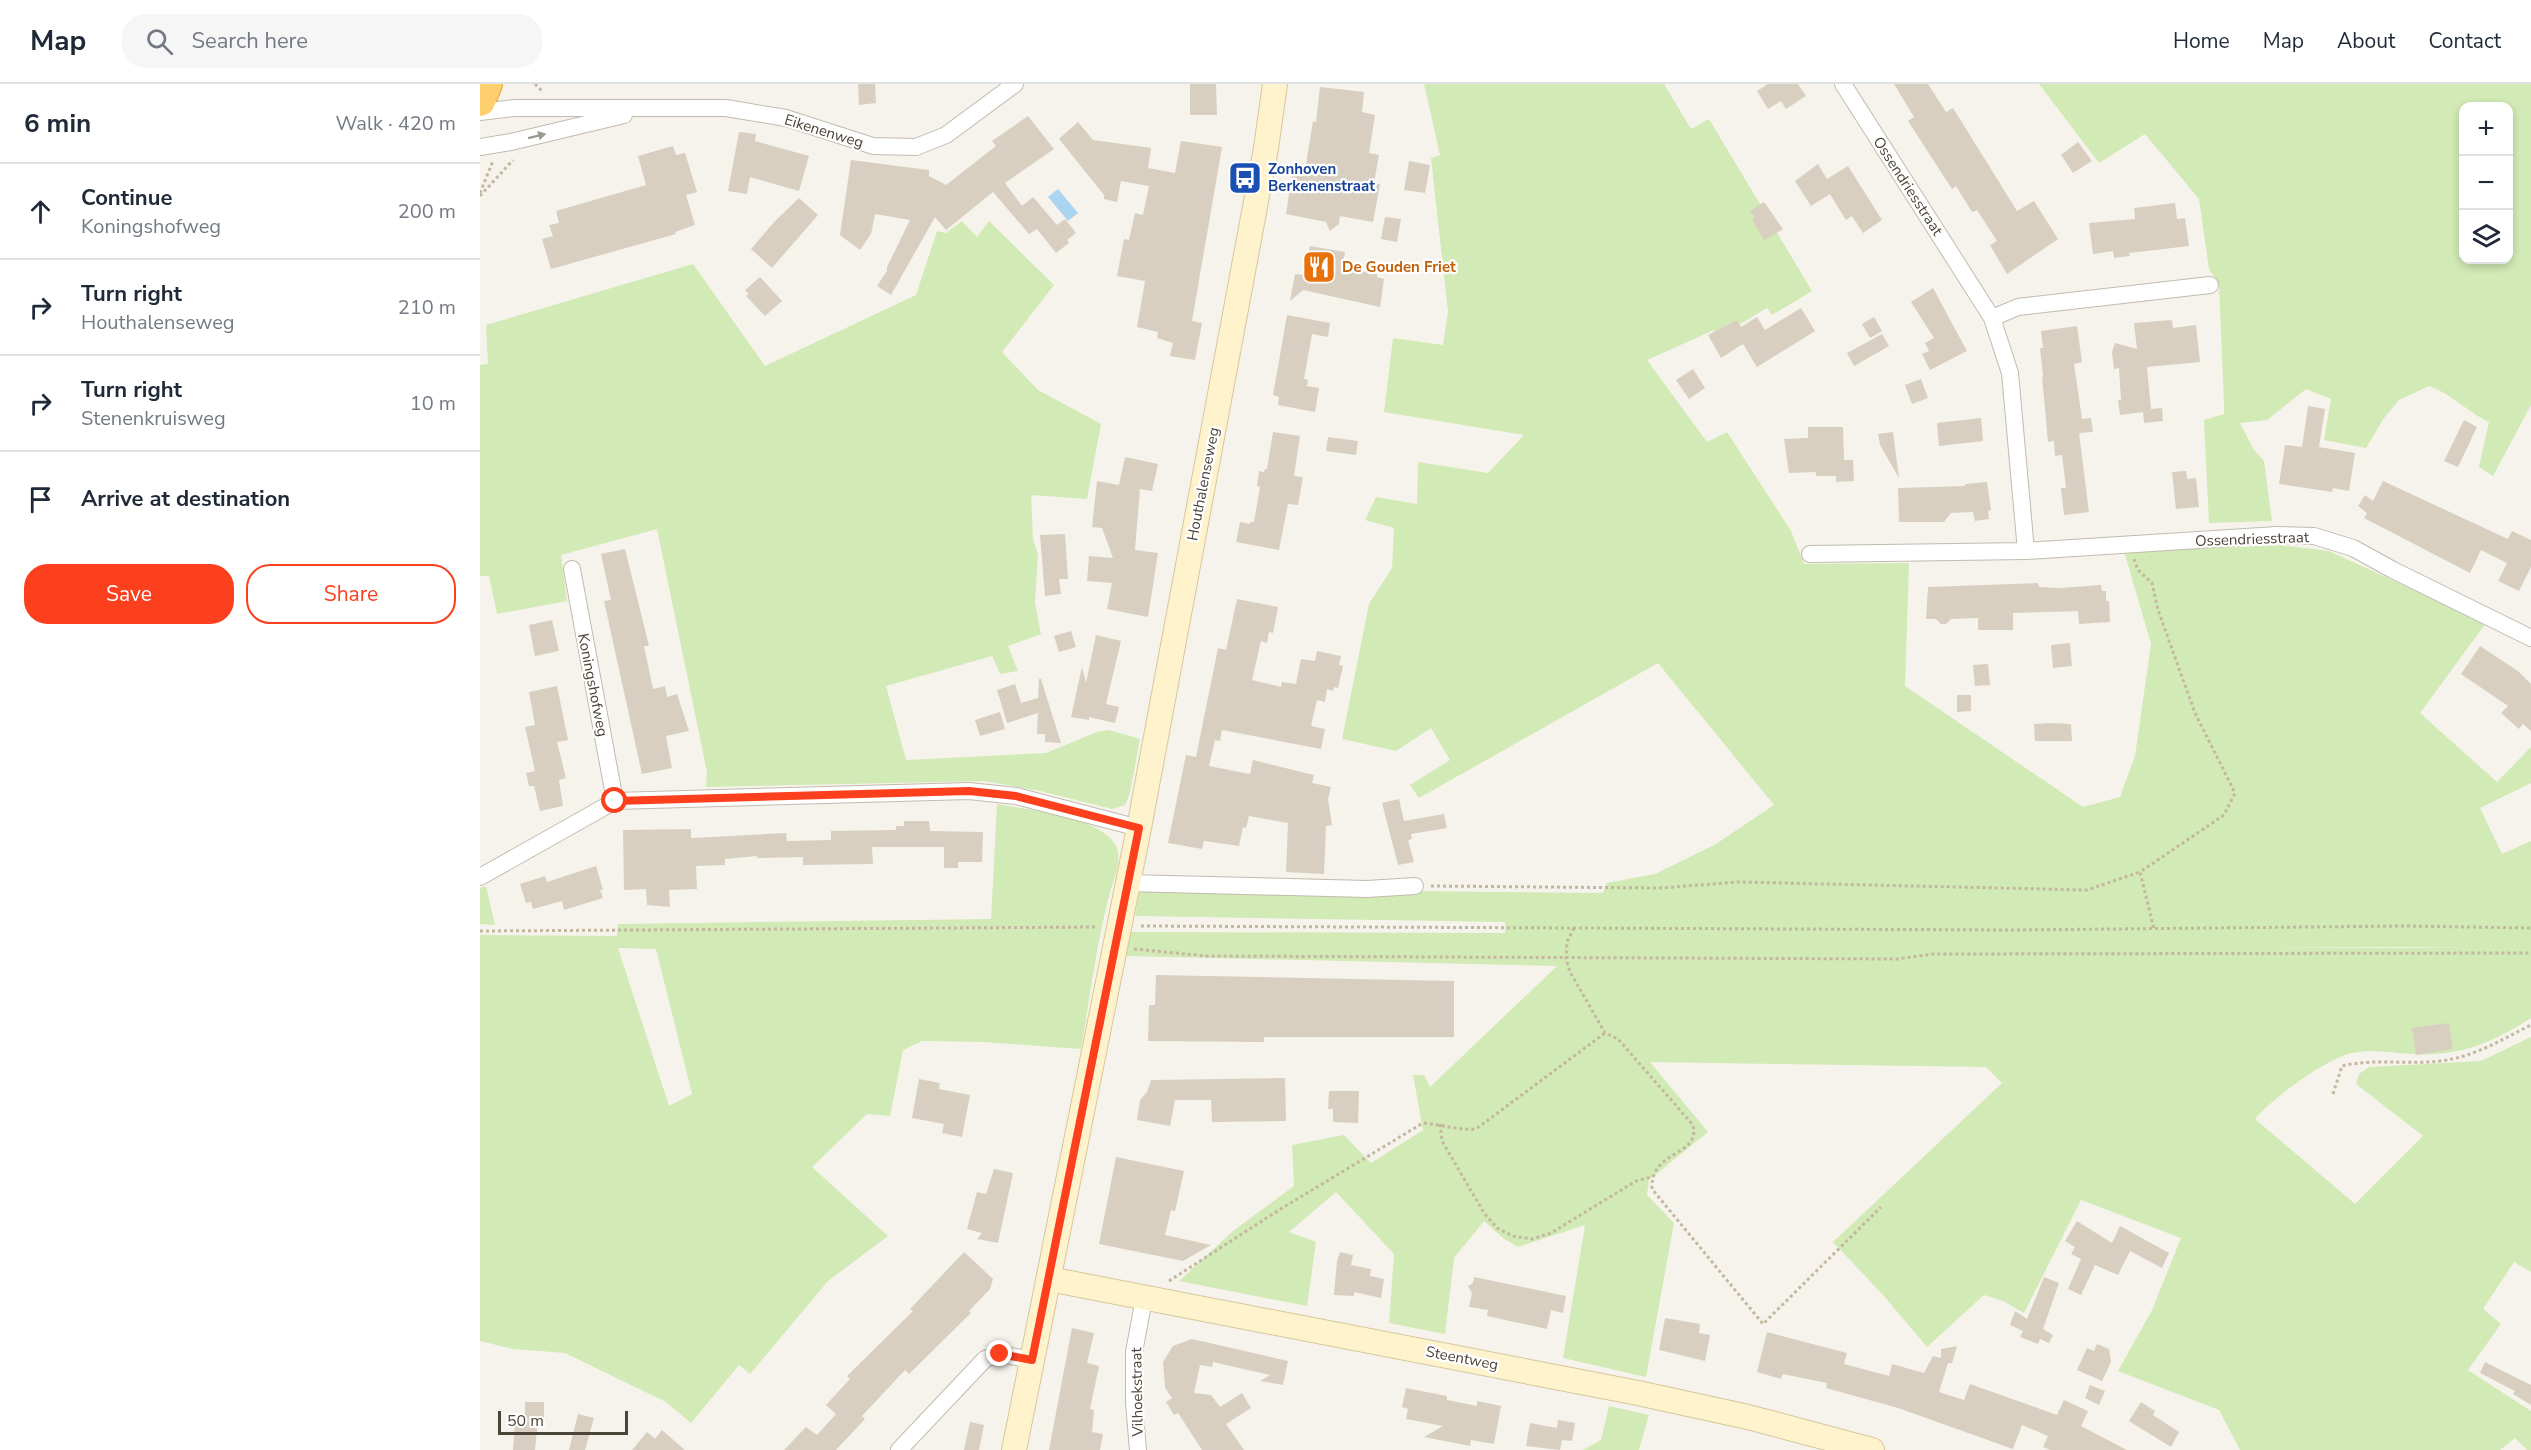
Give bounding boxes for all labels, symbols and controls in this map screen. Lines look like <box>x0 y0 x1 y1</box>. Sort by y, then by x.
search box <box>122 14 542 68</box>
text: Map <box>30 22 86 60</box>
icon: search <box>143 25 176 58</box>
text: Search here <box>191 26 308 56</box>
text: Home <box>2173 27 2230 55</box>
text: Map <box>2263 27 2304 55</box>
text: About <box>2337 27 2395 55</box>
text: Contact <box>2428 27 2501 55</box>
map controls <box>2459 102 2513 264</box>
button: + <box>2459 102 2513 156</box>
text: 6 min <box>24 106 91 141</box>
street label: Eikenenweg <box>782 109 866 153</box>
text: Walk · 420 m <box>336 110 456 137</box>
one-way arrow <box>528 130 547 140</box>
street label: Ossendriesstraat <box>1869 133 1948 240</box>
button: − <box>2459 156 2513 210</box>
place label: Zonhoven Berkenenstraat <box>1268 159 1375 196</box>
bus stop icon: Zonhoven Berkenenstraat <box>1227 160 1263 196</box>
text: Continue <box>81 183 172 213</box>
icon: ahead <box>24 195 57 228</box>
text: 200 m <box>398 198 456 225</box>
button: layers <box>2459 210 2513 264</box>
text: Koningshofweg <box>81 213 221 240</box>
restaurant icon: De Gouden Friet <box>1301 249 1337 285</box>
place label: De Gouden Friet <box>1342 257 1456 277</box>
text: Turn right <box>81 279 182 309</box>
icon: right <box>24 291 57 324</box>
text: 210 m <box>398 294 456 321</box>
text: Houthalenseweg <box>81 309 235 336</box>
text: Turn right <box>81 375 182 405</box>
icon: right <box>24 387 57 420</box>
text: 10 m <box>410 390 456 417</box>
text: Stenenkruisweg <box>81 405 226 432</box>
street label: Houthalenseweg <box>1182 426 1224 542</box>
icon: arrive <box>24 483 57 516</box>
text: Arrive at destination <box>81 484 290 514</box>
street label: Ossendriesstraat <box>2195 527 2310 551</box>
button: Save <box>24 564 234 624</box>
button: Share <box>246 564 456 624</box>
street label: Koningshofweg <box>573 632 613 738</box>
route start <box>601 787 627 813</box>
route end <box>986 1340 1012 1366</box>
street label: Steentweg <box>1424 1341 1500 1375</box>
street label: Vilhoekstraat <box>1126 1346 1148 1438</box>
scale bar <box>498 1408 628 1436</box>
text: 50 m <box>507 1410 544 1432</box>

